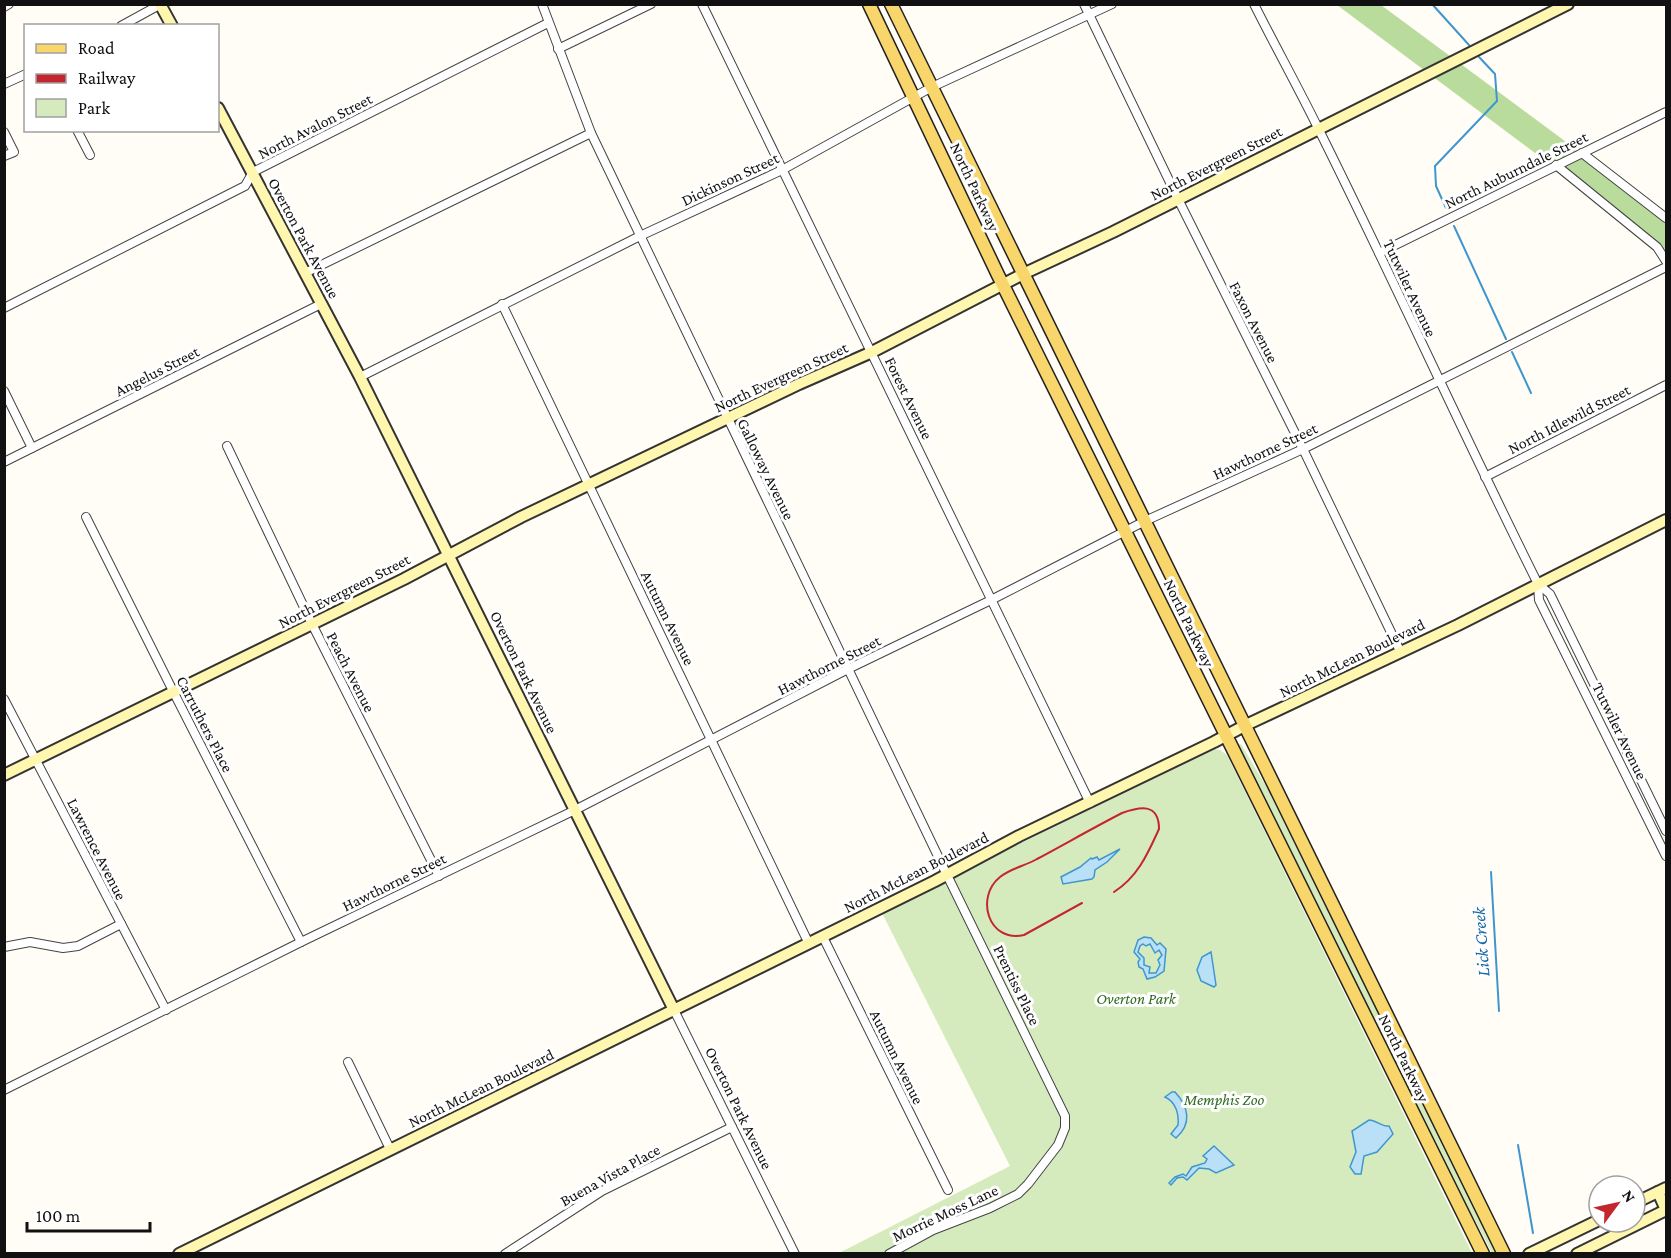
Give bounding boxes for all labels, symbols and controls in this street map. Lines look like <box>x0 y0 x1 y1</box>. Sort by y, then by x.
legend <box>24 24 219 132</box>
text: Road <box>78 38 115 58</box>
text: Railway <box>78 68 136 88</box>
street label: North Avalon Street <box>255 90 375 162</box>
text: Park <box>78 98 110 118</box>
street label: North Evergreen Street <box>1147 122 1286 204</box>
street label: North Auburndale Street <box>1442 128 1591 212</box>
street label: North Parkway <box>946 140 1003 235</box>
street label: Dickinson Street <box>679 149 782 209</box>
street label: Overton Park Avenue <box>265 175 343 301</box>
street label: Tutwiler Avenue <box>1380 237 1440 339</box>
street label: Faxon Avenue <box>1226 279 1282 365</box>
street label: North Evergreen Street <box>712 338 851 416</box>
street label: Angelus Street <box>112 342 203 400</box>
street label: Forest Avenue <box>882 354 936 442</box>
street label: North Idlewild Street <box>1505 381 1633 457</box>
street label: Galloway Avenue <box>733 416 798 523</box>
street label: Hawthorne Street <box>1210 419 1321 483</box>
street label: North Evergreen Street <box>275 550 414 632</box>
street label: Autumn Avenue <box>638 568 698 668</box>
street label: North Parkway <box>1160 576 1218 671</box>
street label: Overton Park Avenue <box>487 608 561 736</box>
street label: North McLean Boulevard <box>1277 615 1428 701</box>
street label: Peach Avenue <box>324 629 378 715</box>
street label: Hawthorne Street <box>775 631 884 698</box>
street label: Carruthers Place <box>173 673 237 775</box>
street label: Tutwiler Avenue <box>1589 680 1651 782</box>
street label: Lawrence Avenue <box>64 795 130 903</box>
street label: North McLean Boulevard <box>841 828 992 916</box>
street label: Hawthorne Street <box>339 849 449 914</box>
water label: Lick Creek <box>1469 906 1493 977</box>
street label: Prentiss Place <box>990 942 1044 1028</box>
park label: Overton Park <box>1096 990 1177 1007</box>
street label: Autumn Avenue <box>867 1007 927 1107</box>
street label: North Parkway <box>1375 1011 1433 1106</box>
street label: Overton Park Avenue <box>702 1044 776 1172</box>
street label: North McLean Boulevard <box>406 1045 557 1131</box>
park label: Memphis Zoo <box>1183 1091 1264 1109</box>
street label: Buena Vista Place <box>557 1141 663 1209</box>
north arrow <box>1587 1174 1647 1234</box>
street label: Morrie Moss Lane <box>889 1181 1001 1245</box>
text: N <box>1619 1187 1639 1205</box>
scale bar <box>27 1195 150 1233</box>
text: 100 m <box>36 1206 81 1226</box>

